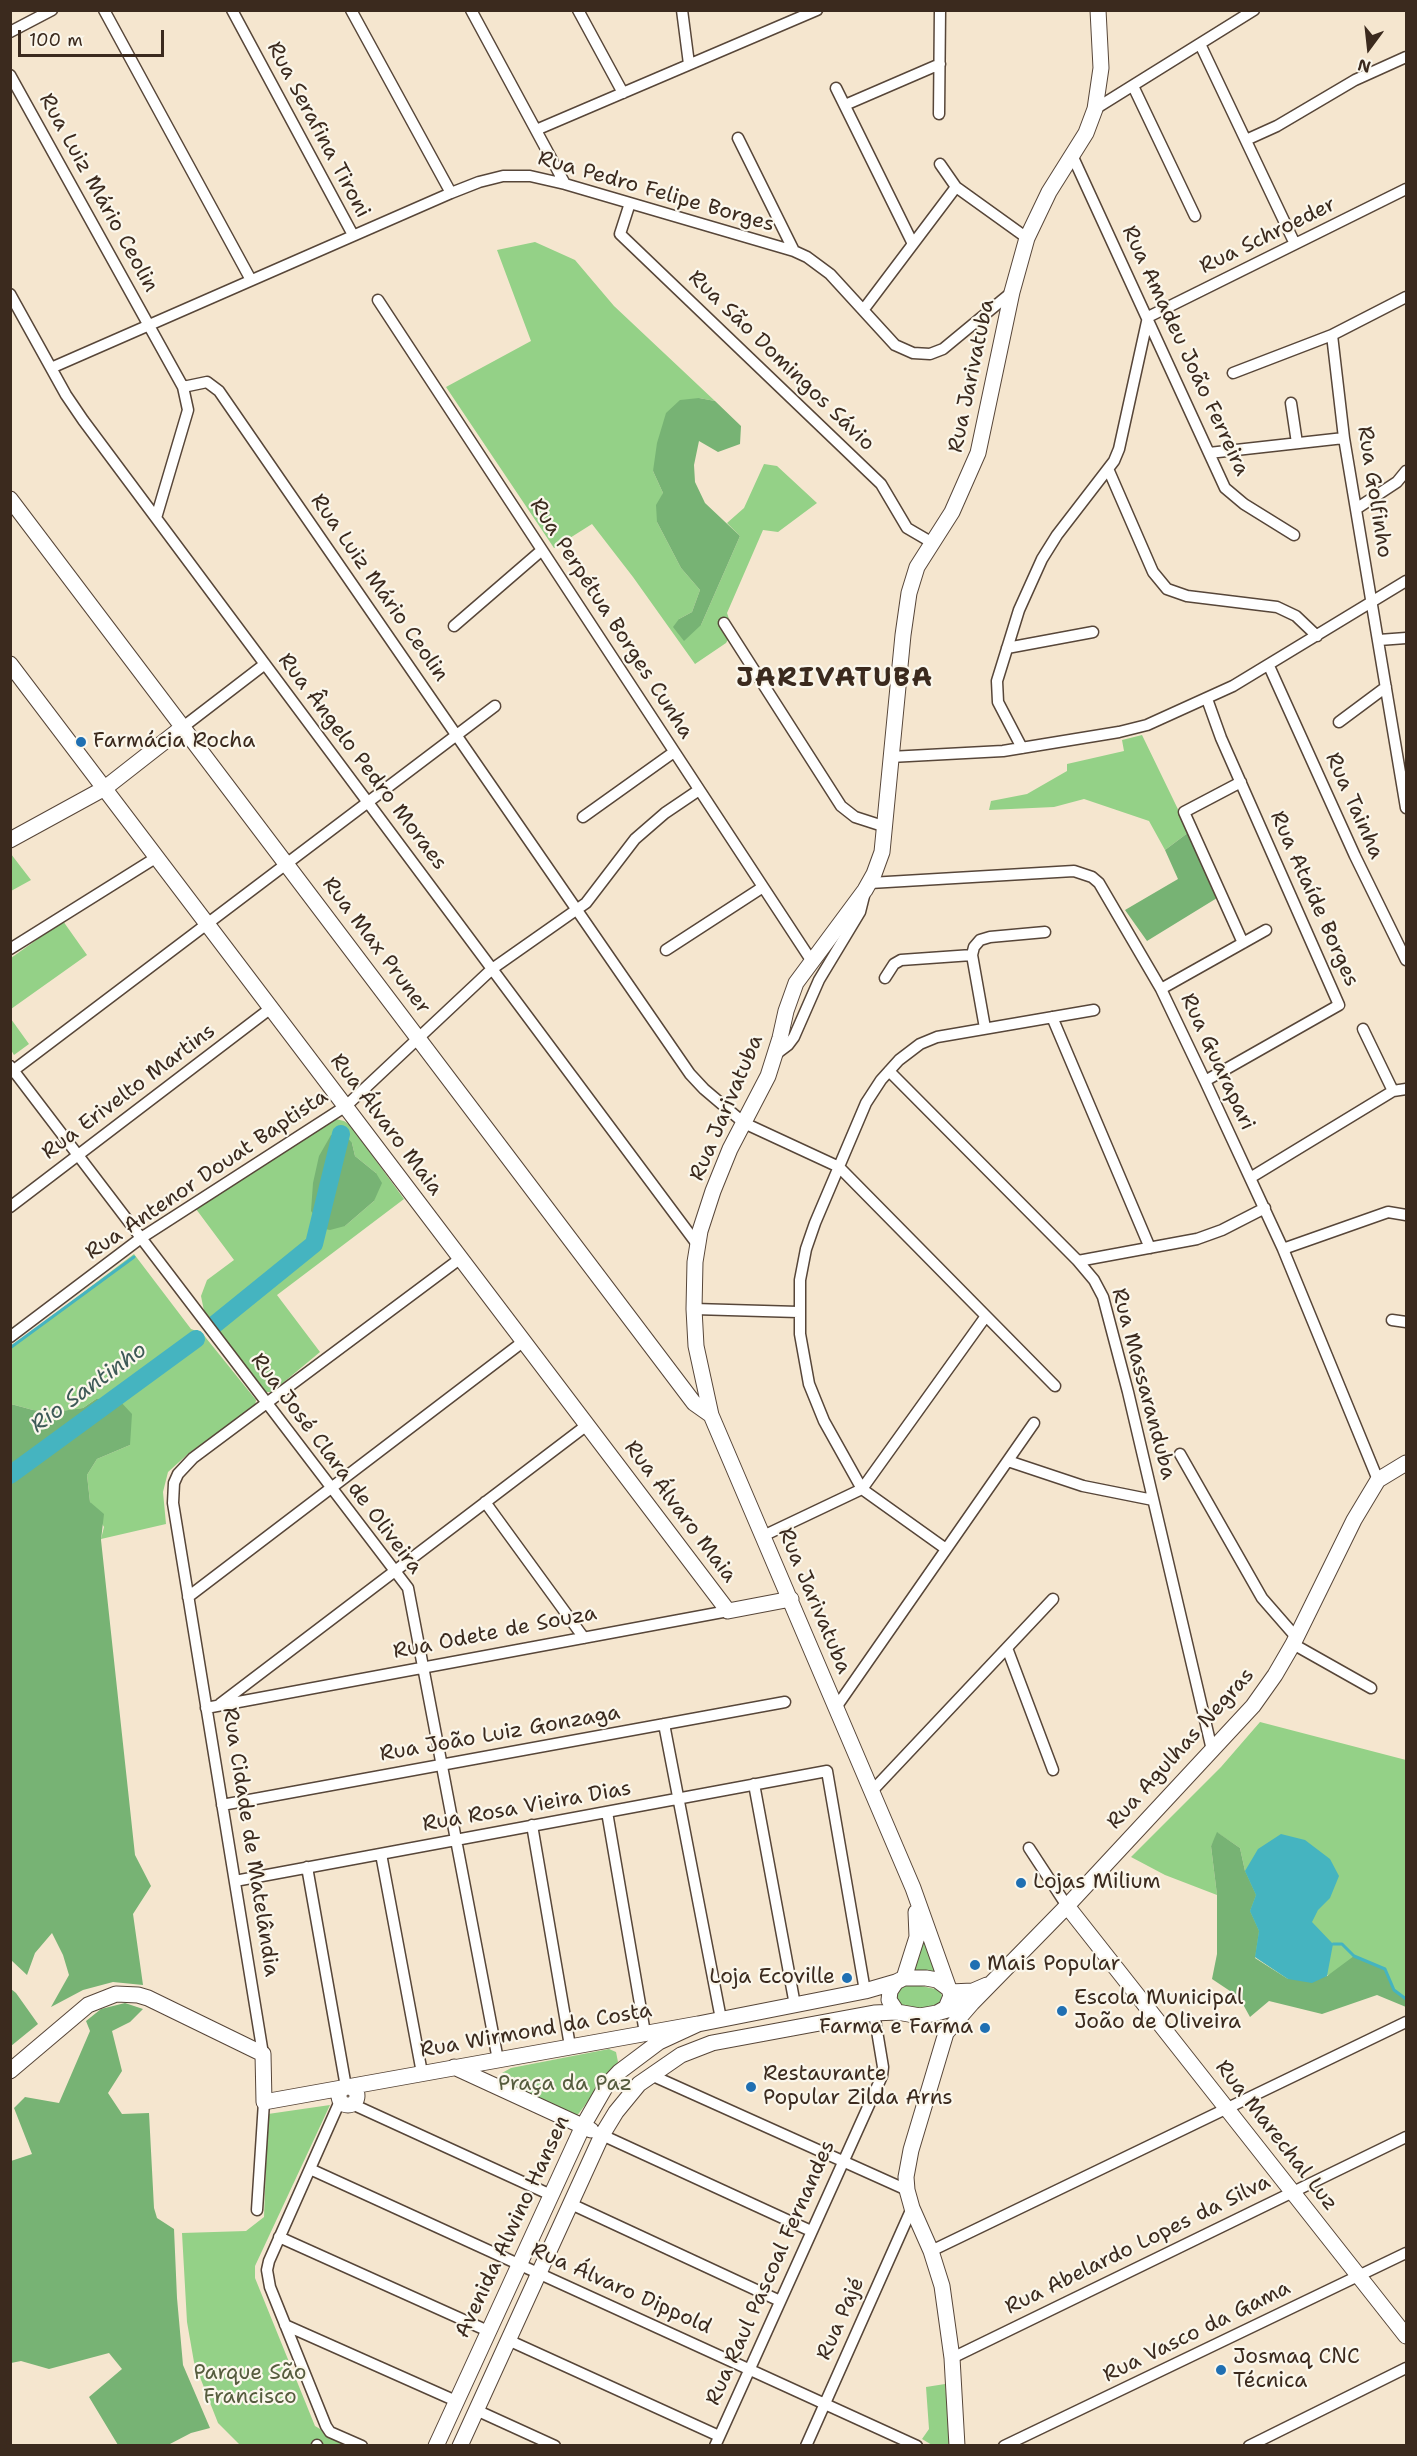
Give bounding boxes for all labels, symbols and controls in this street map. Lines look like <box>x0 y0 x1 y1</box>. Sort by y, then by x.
scale bar <box>21 18 166 56</box>
north arrow <box>1339 18 1399 78</box>
text: 100 m <box>29 28 83 52</box>
street label: Rua Serafina Tironi <box>261 38 375 222</box>
text: N <box>1355 54 1373 78</box>
street label: Rua Luiz Mário Ceolin <box>33 89 163 297</box>
street label: Rua Pedro Felipe Borges <box>535 146 777 238</box>
street label: Rua Schroeder <box>1196 192 1340 280</box>
street label: Rua Amadeu João Ferreira <box>1116 222 1254 480</box>
street label: Rua São Domingos Sávio <box>683 265 879 457</box>
street label: Rua Jarivatuba <box>943 297 1001 455</box>
street label: Rua Golfinho <box>1351 424 1397 560</box>
street label: Rua Luiz Mário Ceolin <box>305 489 453 687</box>
street label: Rua Perpétua Borges Cunha <box>524 494 698 744</box>
street label: Rua Ângelo Pedro Moraes <box>272 649 452 875</box>
district label: JARIVATUBA <box>736 663 934 695</box>
place label: Farmácia Rocha <box>93 729 255 755</box>
marker: Farmácia Rocha <box>74 735 88 749</box>
street label: Rua Tainha <box>1319 749 1389 863</box>
street label: Rua Ataíde Borges <box>1264 807 1364 991</box>
street label: Rua Max Pruner <box>316 873 436 1019</box>
street label: Rua Guarapari <box>1174 990 1260 1134</box>
street label: Rua Erivelto Martins <box>37 1019 221 1165</box>
street label: Rua Jarivatuba <box>685 1031 769 1185</box>
street label: Rua Álvaro Maia <box>324 1049 448 1201</box>
street label: Rua Antenor Douat Baptista <box>81 1084 333 1266</box>
street label: Rua Massaranduba <box>1105 1286 1181 1482</box>
water label: Rio Santinho <box>26 1337 152 1439</box>
street label: Rua José Clara de Oliveira <box>245 1349 427 1579</box>
street label: Rua Álvaro Maia <box>618 1436 742 1588</box>
street label: Rua Jarivatuba <box>772 1524 856 1678</box>
street label: Rua Odete de Souza <box>391 1601 599 1665</box>
street label: Rua Agulhas Negras <box>1102 1663 1260 1835</box>
street label: Rua João Luiz Gonzaga <box>378 1700 622 1768</box>
street label: Rua Cidade de Matelândia <box>216 1706 284 1978</box>
street label: Rua Rosa Vieira Dias <box>421 1776 633 1838</box>
place label: Lojas Milium <box>1033 1870 1161 1896</box>
marker: Lojas Milium <box>1014 1876 1028 1890</box>
place label: Mais Popular <box>987 1952 1121 1978</box>
marker: Mais Popular <box>968 1958 982 1972</box>
place label: Loja Ecoville <box>709 1965 835 1991</box>
marker: Loja Ecoville <box>840 1971 854 1985</box>
place label: Escola Municipal João de Oliveira <box>1074 1986 1243 2036</box>
street label: Rua Wirmond da Costa <box>418 1998 654 2064</box>
marker: Escola Municipal João de Oliveira <box>1055 2004 1069 2018</box>
place label: Farma e Farma <box>819 2015 973 2041</box>
marker: Farma e Farma <box>978 2021 992 2035</box>
street label: Rua Marechal Luz <box>1209 2056 1343 2216</box>
place label: Restaurante Popular Zilda Arns <box>763 2062 953 2112</box>
park label: Praça da Paz <box>498 2072 632 2098</box>
marker: Restaurante Popular Zilda Arns <box>744 2080 758 2094</box>
street label: Avenida Alwino Hansen <box>450 2112 576 2342</box>
street label: Rua Raul Pascoal Fernandes <box>701 2137 841 2409</box>
street label: Rua Abelardo Lopes da Silva <box>1001 2170 1275 2320</box>
street label: Rua Álvaro Dippold <box>527 2238 715 2340</box>
street label: Rua Pajé <box>812 2274 870 2364</box>
street label: Rua Vasco da Gama <box>1099 2276 1295 2388</box>
place label: Josmaq CNC Técnica <box>1233 2345 1360 2395</box>
park label: Parque São Francisco <box>193 2361 307 2411</box>
marker: Josmaq CNC Técnica <box>1214 2363 1228 2377</box>

